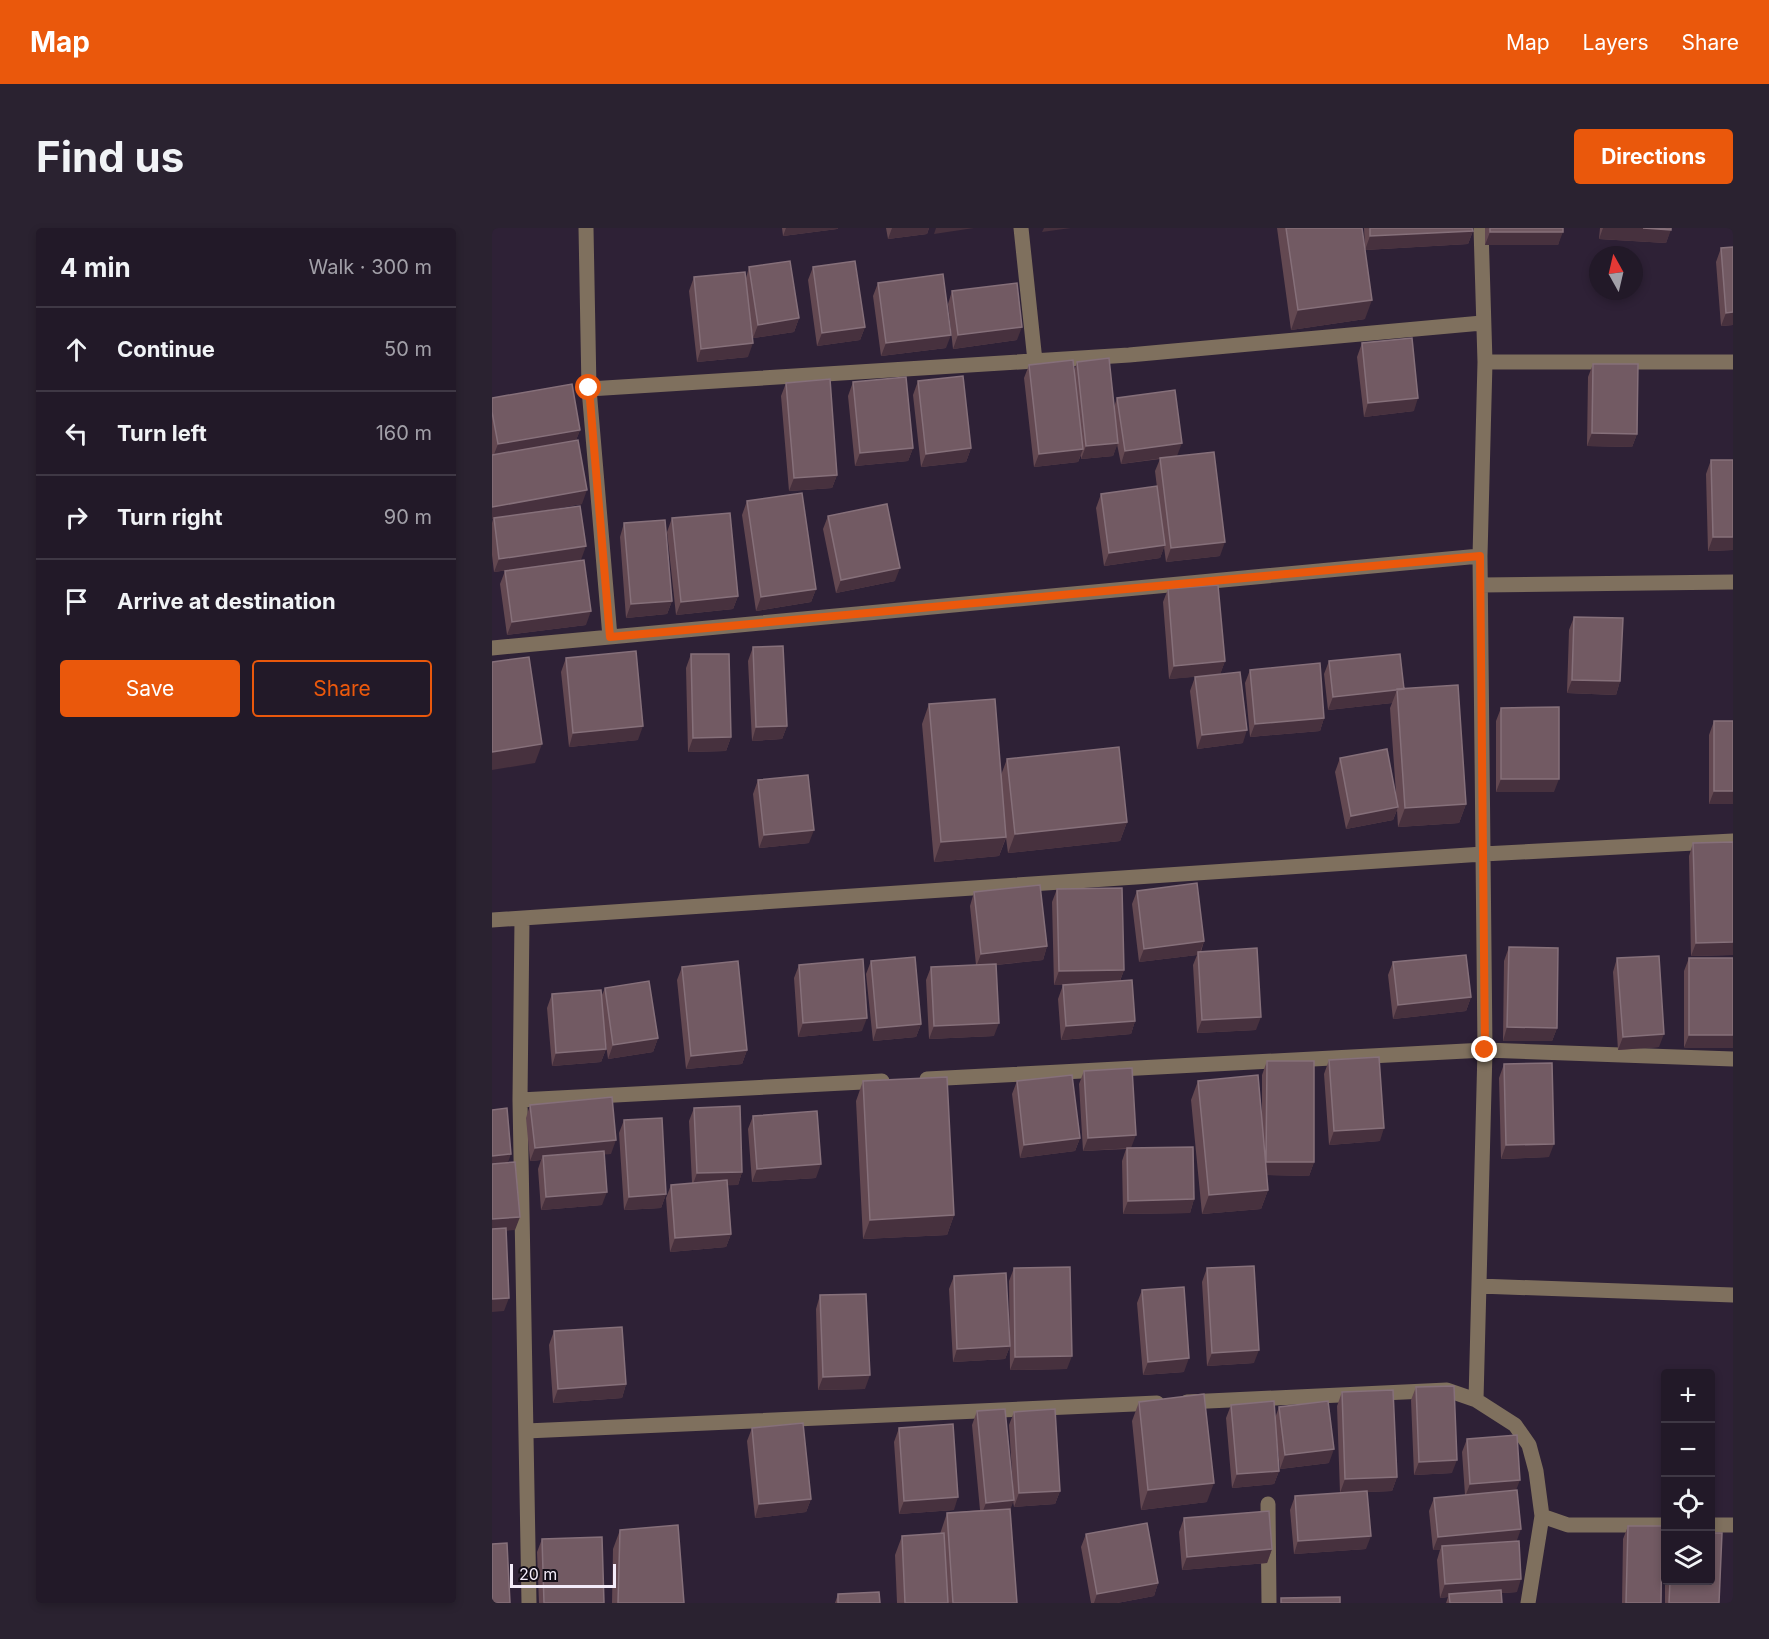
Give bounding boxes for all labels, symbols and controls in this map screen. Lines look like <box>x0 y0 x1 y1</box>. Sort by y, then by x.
text: Map <box>30 25 90 59</box>
text: Map <box>1506 30 1550 55</box>
text: Layers <box>1583 30 1649 55</box>
text: Share <box>1682 30 1739 55</box>
button: Directions <box>1574 129 1733 184</box>
text: Find us <box>36 131 184 182</box>
north arrow <box>1589 246 1643 300</box>
text: 4 min <box>60 252 131 283</box>
text: Walk · 300 m <box>309 255 432 279</box>
icon: ahead <box>60 333 93 366</box>
text: Continue <box>117 336 215 362</box>
text: 50 m <box>384 337 432 361</box>
route start <box>575 374 601 400</box>
icon: left <box>60 417 93 450</box>
text: Turn left <box>117 420 207 446</box>
text: 160 m <box>376 421 432 445</box>
icon: right <box>60 501 93 534</box>
text: Turn right <box>117 504 223 530</box>
text: 90 m <box>384 505 432 529</box>
icon: arrive <box>60 585 93 618</box>
text: Arrive at destination <box>117 588 336 614</box>
button: Save <box>60 660 240 717</box>
button: Share <box>252 660 432 717</box>
route end <box>1471 1036 1497 1062</box>
map controls <box>1661 1369 1715 1585</box>
button: + <box>1661 1369 1715 1423</box>
button: − <box>1661 1423 1715 1477</box>
button: locate <box>1661 1477 1715 1531</box>
button: layers <box>1661 1531 1715 1585</box>
scale bar <box>510 1561 616 1588</box>
text: 20 m <box>519 1564 557 1584</box>

